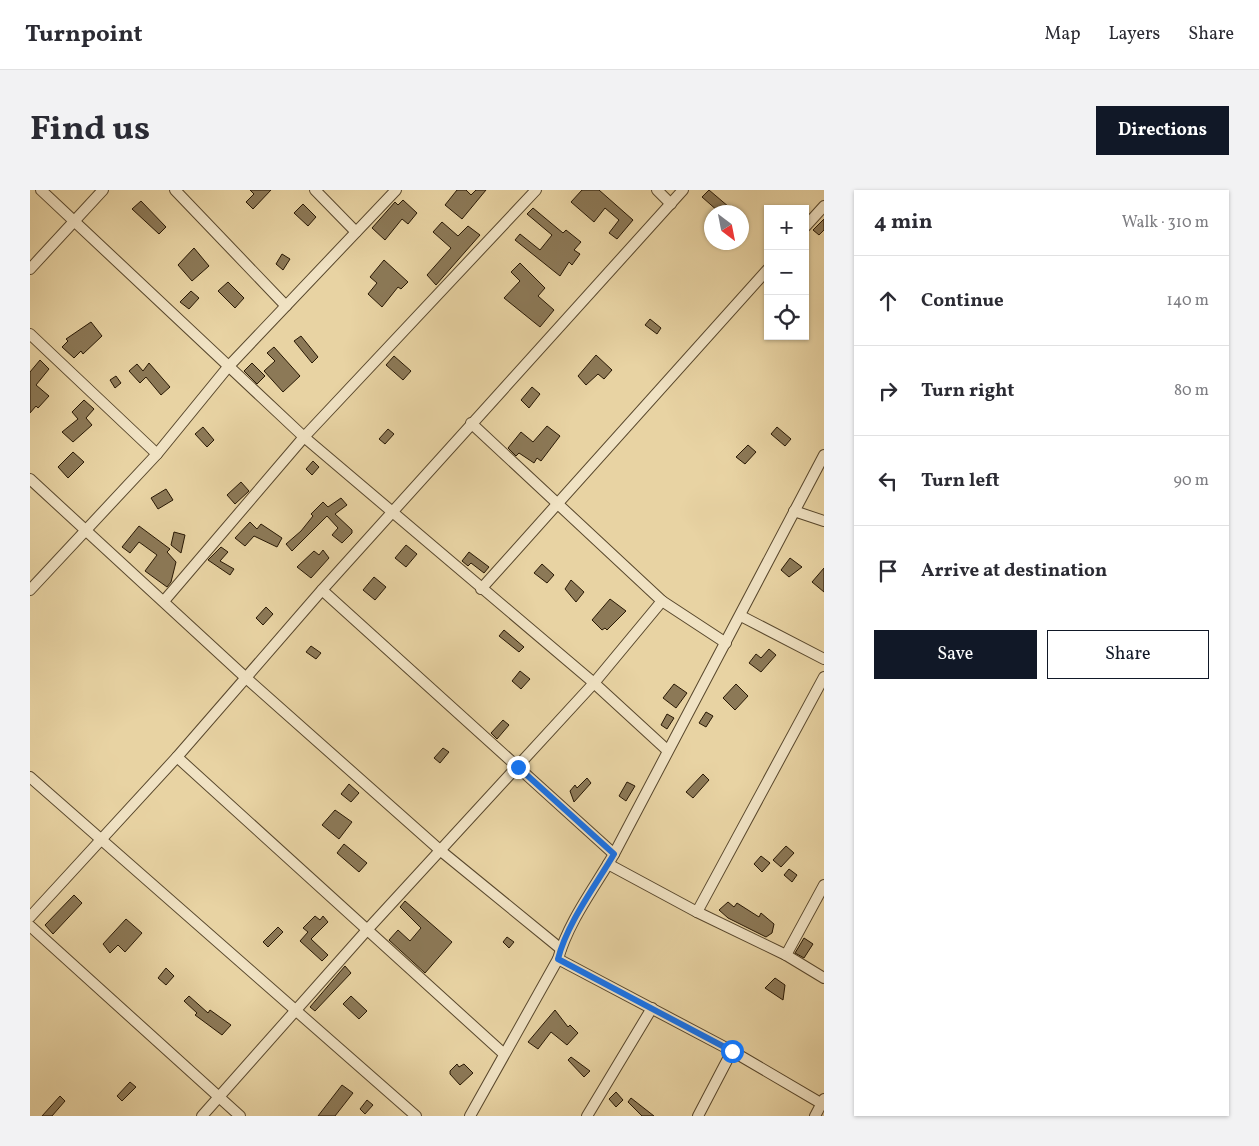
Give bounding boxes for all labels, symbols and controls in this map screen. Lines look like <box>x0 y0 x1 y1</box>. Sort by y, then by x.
text: Turnpoint <box>25 18 143 52</box>
text: Map <box>1044 22 1080 47</box>
text: Layers <box>1108 22 1160 47</box>
text: Share <box>1188 22 1234 47</box>
text: Find us <box>30 106 150 154</box>
button: Directions <box>1096 106 1229 155</box>
north arrow <box>704 205 749 250</box>
map controls <box>764 205 809 340</box>
button: + <box>764 205 809 250</box>
text: 4 min <box>874 208 933 237</box>
text: Walk · 310 m <box>1122 212 1209 234</box>
button: − <box>764 250 809 295</box>
icon: ahead <box>874 287 902 315</box>
text: Continue <box>921 288 1004 314</box>
text: 140 m <box>1167 290 1209 312</box>
button: locate <box>764 295 809 340</box>
icon: right <box>874 377 902 405</box>
text: Turn right <box>921 378 1014 404</box>
text: 80 m <box>1174 380 1209 402</box>
icon: left <box>874 467 902 495</box>
text: Turn left <box>921 468 1000 494</box>
text: 90 m <box>1173 470 1209 492</box>
icon: arrive <box>874 557 902 585</box>
text: Arrive at destination <box>921 558 1107 584</box>
button: Save <box>874 630 1037 679</box>
button: Share <box>1047 630 1209 679</box>
route end <box>507 756 530 779</box>
route start <box>721 1040 744 1063</box>

